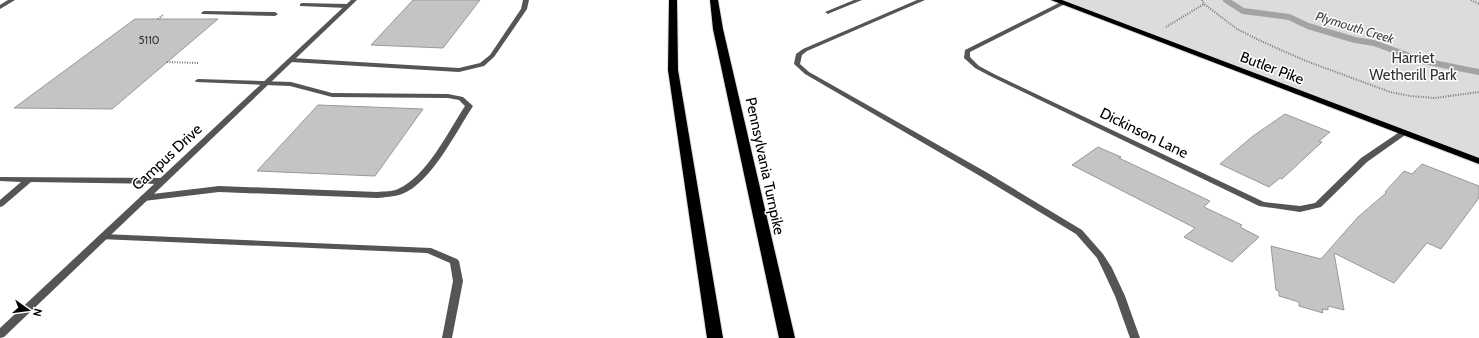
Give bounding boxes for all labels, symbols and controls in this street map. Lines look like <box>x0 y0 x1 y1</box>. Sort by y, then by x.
water label: Plymouth Creek <box>1314 7 1397 47</box>
house number: 5110 <box>139 33 160 47</box>
street label: Butler Pike <box>1238 48 1307 88</box>
park label: Harriet Wetherill Park <box>1369 49 1457 84</box>
street label: Pennsylvania Turnpike <box>742 96 788 237</box>
street label: Dickinson Lane <box>1097 104 1191 162</box>
street label: Campus Drive <box>128 120 206 194</box>
north arrow <box>8 290 48 330</box>
text: N <box>30 307 45 318</box>

